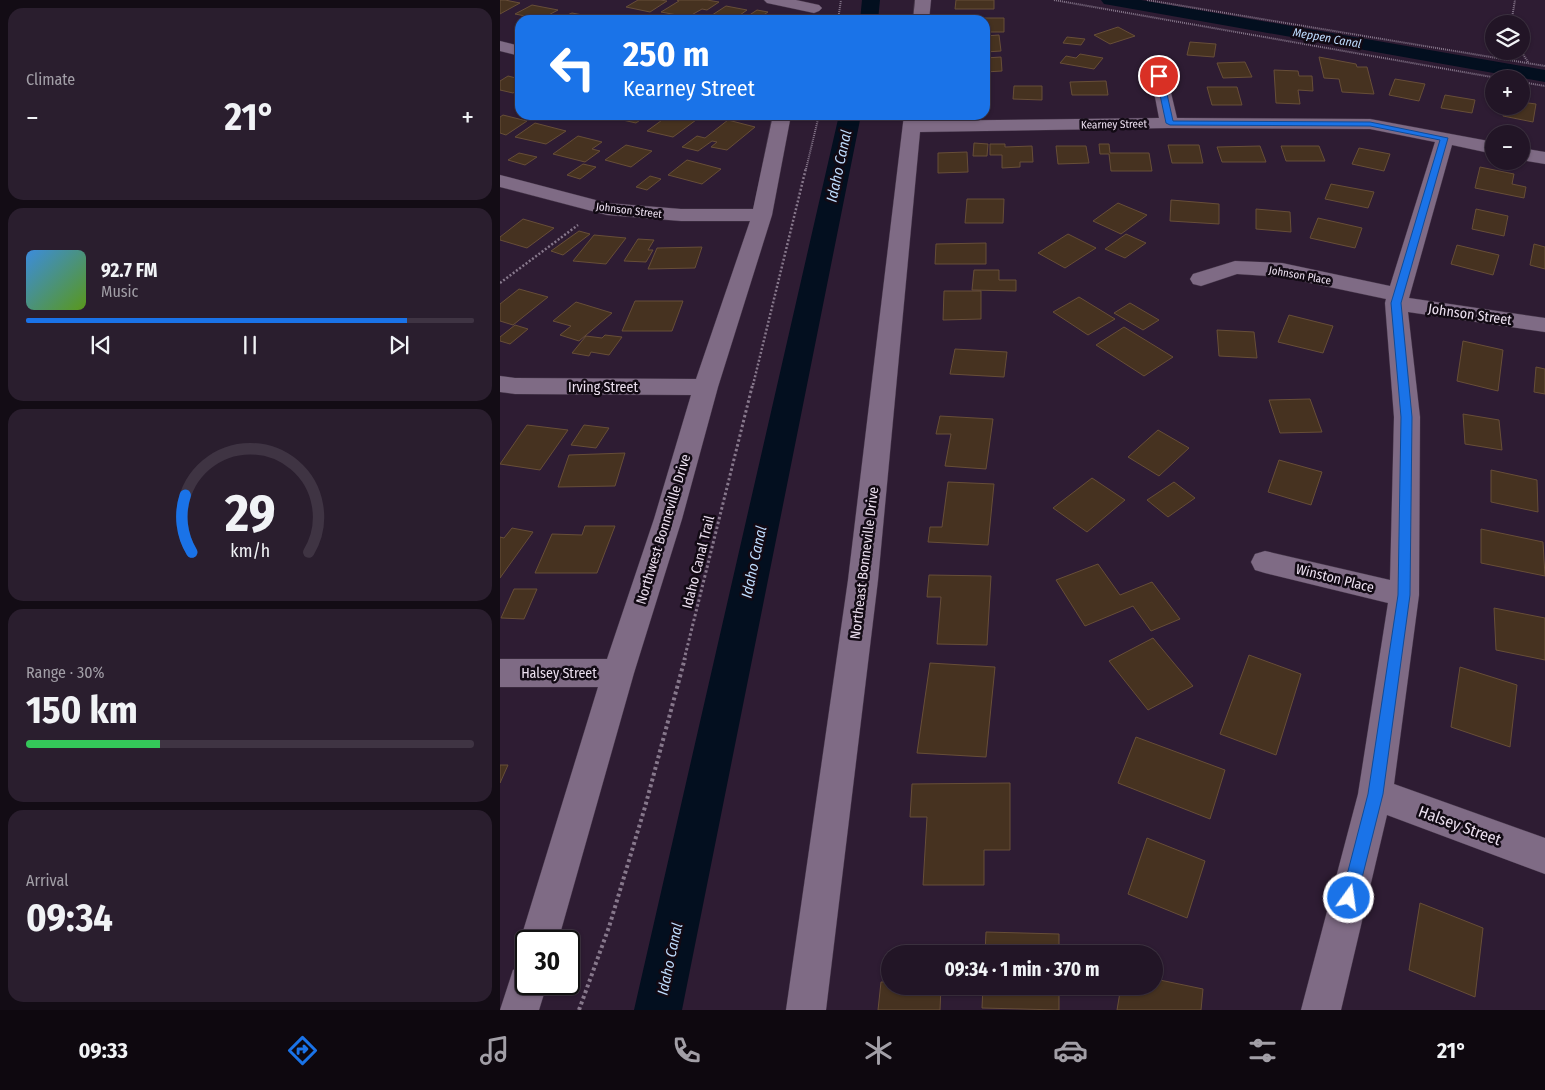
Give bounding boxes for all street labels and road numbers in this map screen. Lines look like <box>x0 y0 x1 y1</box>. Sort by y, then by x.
street label: Kearney Street <box>1081 117 1147 132</box>
street label: Johnson Street <box>595 200 663 221</box>
street label: Johnson Place <box>1268 264 1332 287</box>
street label: Johnson Street <box>1427 300 1513 329</box>
street label: Irving Street <box>568 379 638 396</box>
street label: Northwest Bonneville Drive <box>633 452 694 606</box>
street label: Northeast Bonneville Drive <box>847 486 882 640</box>
street label: Idaho Canal Trail <box>679 513 718 611</box>
street label: Winston Place <box>1294 561 1376 596</box>
street label: Halsey Street <box>521 665 597 682</box>
street label: Halsey Street <box>1416 802 1504 849</box>

